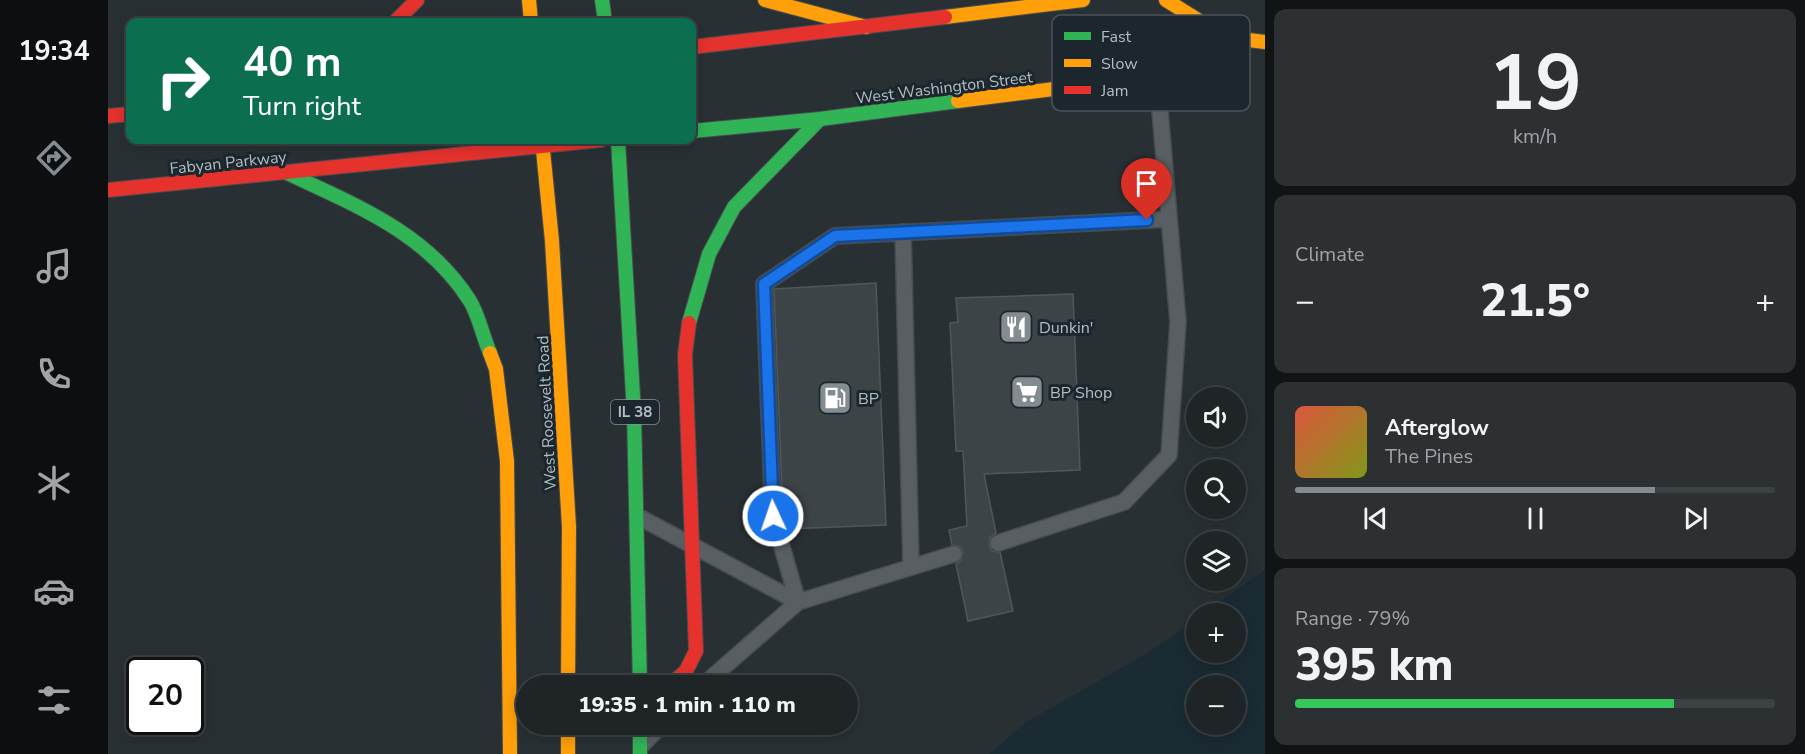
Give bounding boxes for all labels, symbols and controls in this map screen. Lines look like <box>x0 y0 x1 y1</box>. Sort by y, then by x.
legend <box>1052 15 1250 111</box>
text: Fast <box>1101 26 1132 48</box>
text: 19 <box>1488 30 1582 137</box>
text: 19:34 <box>18 33 90 70</box>
text: 40 m <box>243 34 342 91</box>
icon: right <box>144 42 222 120</box>
text: Slow <box>1101 53 1138 75</box>
street label: West Washington Street <box>854 66 1034 110</box>
text: Jam <box>1100 80 1128 102</box>
text: Turn right <box>243 88 361 125</box>
text: km/h <box>1513 123 1557 150</box>
icon: directions <box>33 137 75 179</box>
street label: Fabyan Parkway <box>169 146 288 180</box>
pin <box>1121 158 1172 220</box>
icon: arrive <box>1130 167 1163 200</box>
text: Climate <box>1295 241 1364 268</box>
icon: music <box>33 245 75 287</box>
text: 21.5° <box>1480 271 1590 332</box>
text: − <box>1295 279 1315 324</box>
text: + <box>1755 279 1775 324</box>
restaurant icon: Dunkin' <box>998 309 1034 345</box>
place label: Dunkin' <box>1039 317 1093 339</box>
street label: West Roosevelt Road <box>532 335 562 491</box>
icon: phone <box>33 353 75 395</box>
supermarket icon: BP Shop <box>1009 374 1045 410</box>
fuel station icon: BP <box>817 380 853 416</box>
place label: BP Shop <box>1050 382 1112 404</box>
map controls <box>1186 387 1246 735</box>
button: sound <box>1186 387 1246 447</box>
place label: BP <box>858 388 879 410</box>
road number: IL 38 <box>611 400 659 424</box>
text: Afterglow <box>1385 413 1489 443</box>
text: The Pines <box>1385 443 1473 470</box>
button: search <box>1186 459 1246 519</box>
icon: climate <box>33 462 75 504</box>
position arrow <box>741 484 805 548</box>
icon: previous <box>1359 502 1392 535</box>
icon: pause <box>1519 502 1552 535</box>
icon: next <box>1679 502 1712 535</box>
button: layers <box>1186 531 1246 591</box>
icon: car <box>33 570 75 612</box>
button: + <box>1186 603 1246 663</box>
text: Range · 79% <box>1295 605 1410 632</box>
text: 395 km <box>1295 635 1454 696</box>
speed limit sign: 20 <box>126 657 204 735</box>
button: − <box>1186 675 1246 735</box>
icon: filters <box>33 679 75 721</box>
text: 19:35 · 1 min · 110 m <box>578 690 796 720</box>

